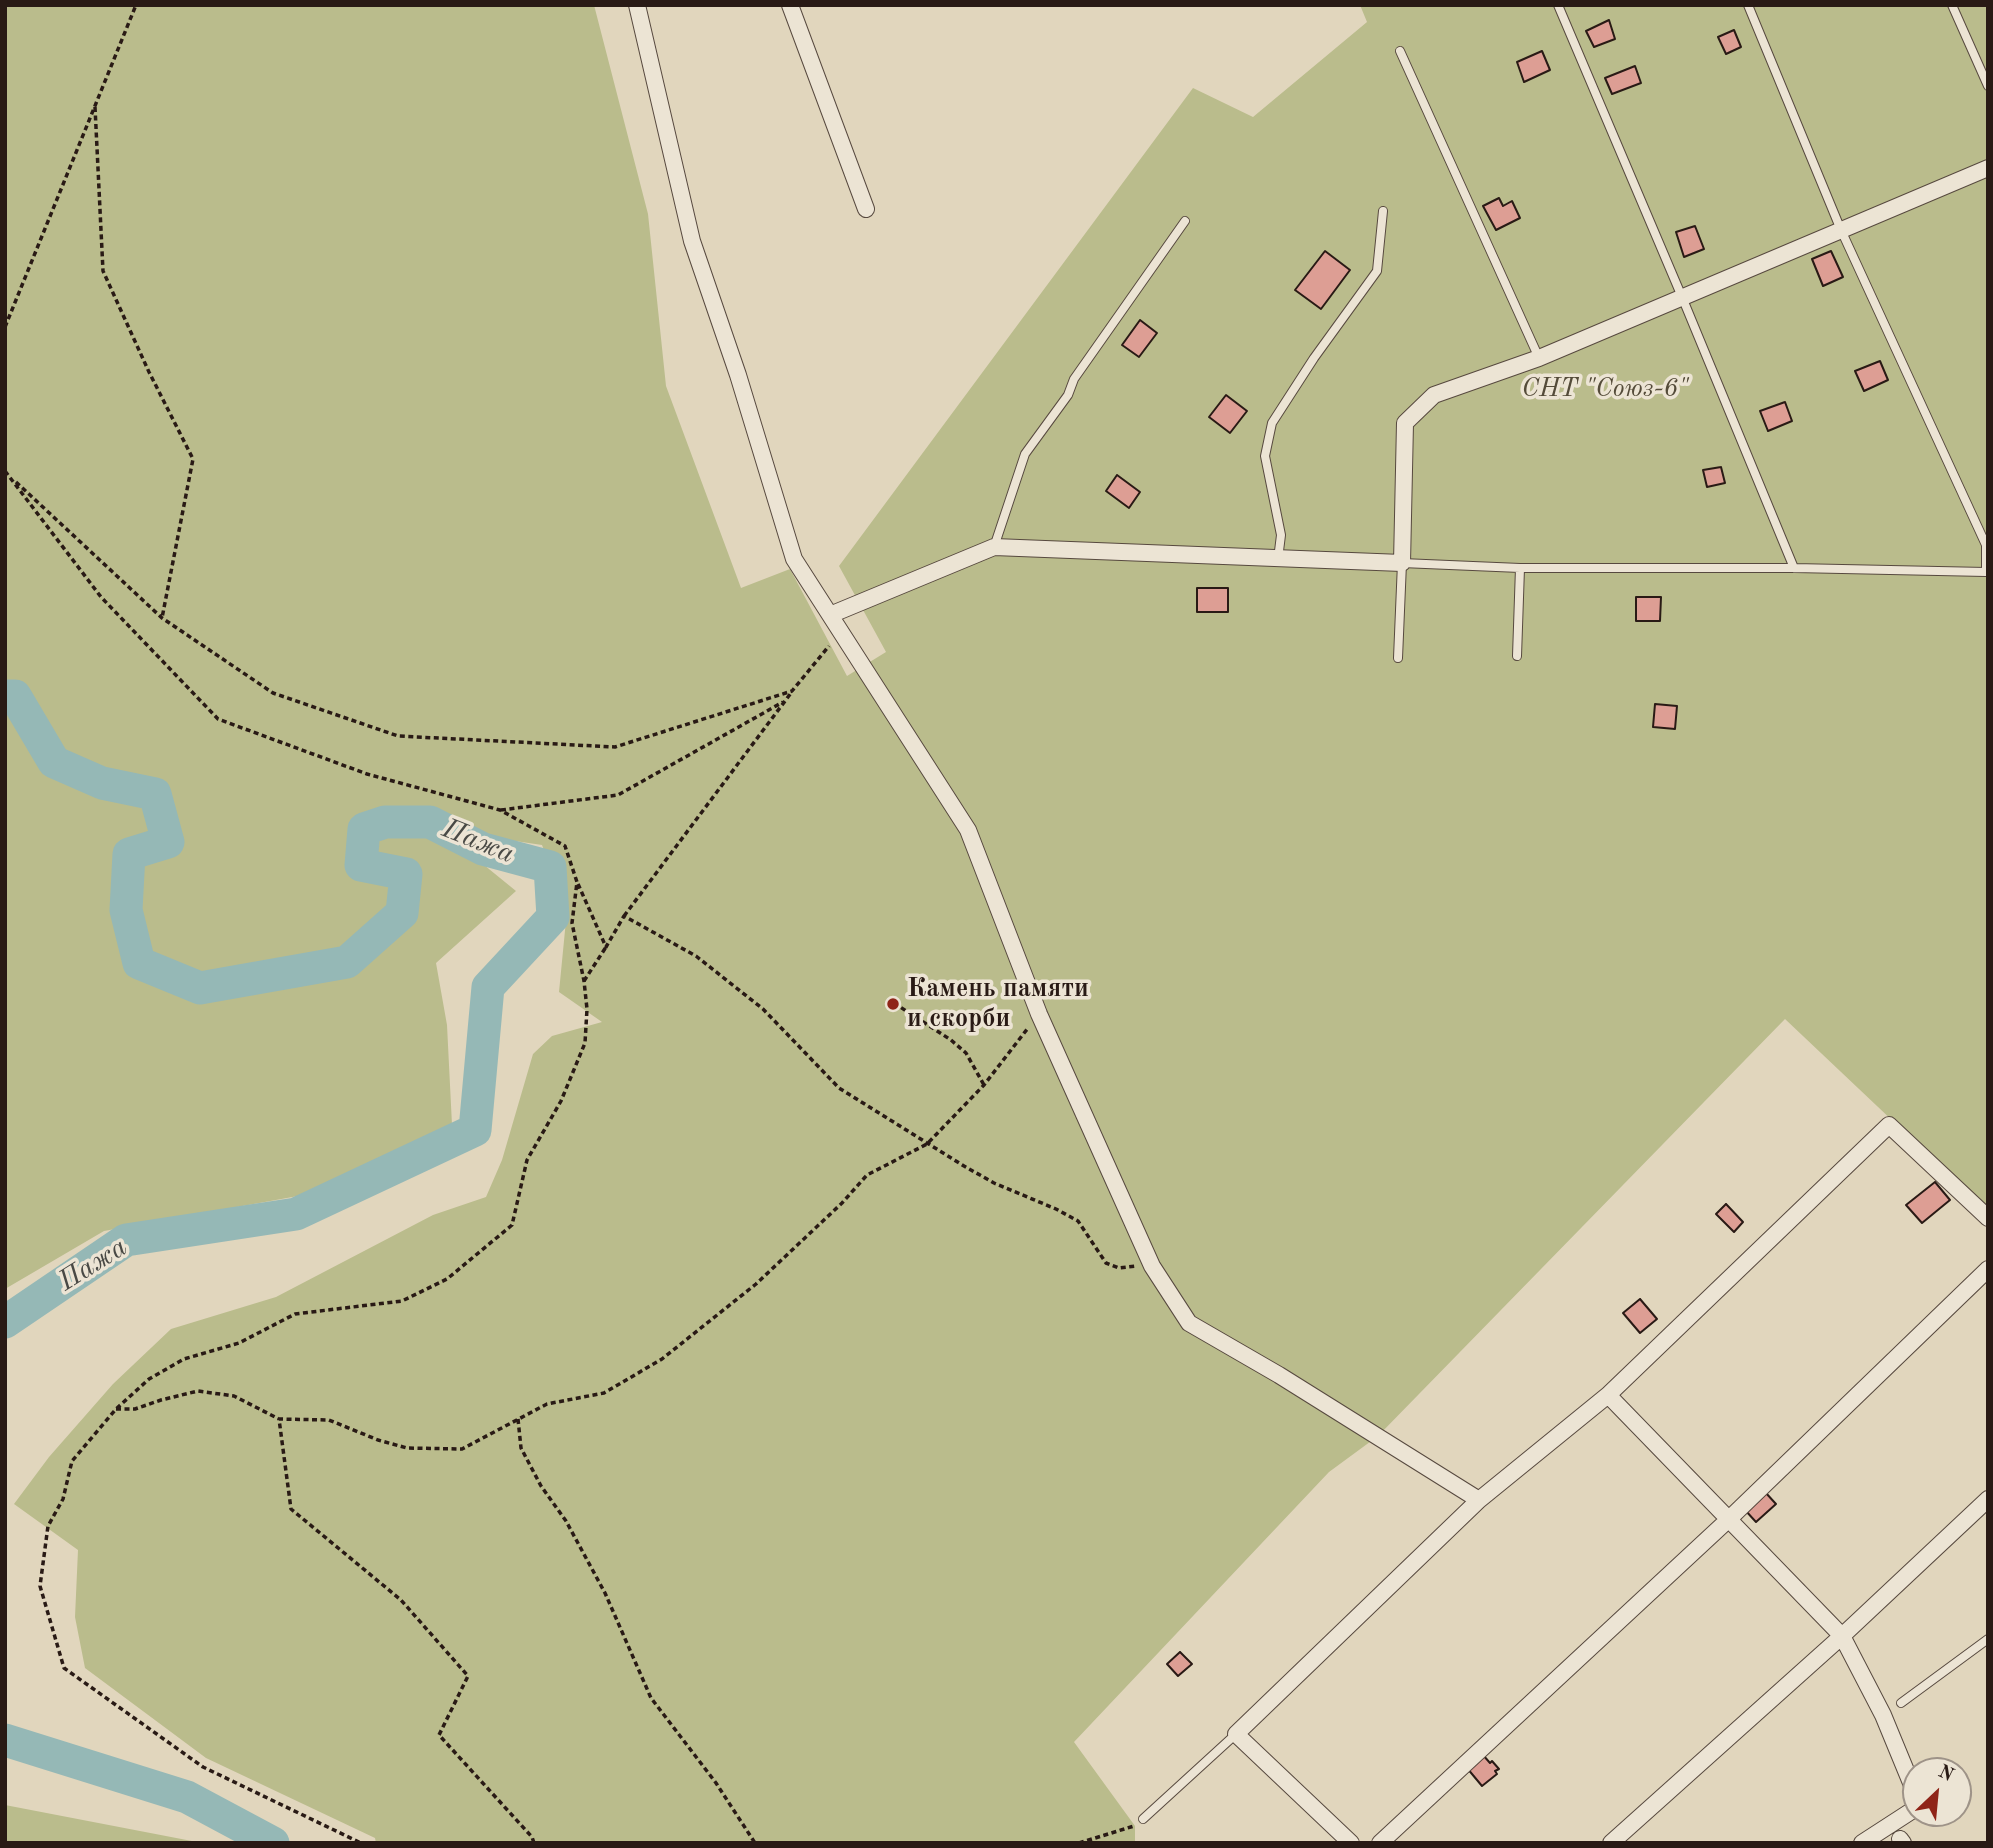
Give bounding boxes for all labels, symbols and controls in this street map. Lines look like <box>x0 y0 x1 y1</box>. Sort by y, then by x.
park label: СНТ "Союз-6" <box>1521 373 1689 405</box>
water label: Пажа <box>437 812 519 872</box>
place label: Камень памяти и скорби <box>907 973 1089 1034</box>
marker: Камень памяти и скорби <box>885 996 901 1012</box>
water label: Пажа <box>52 1231 134 1299</box>
north arrow <box>1902 1757 1972 1827</box>
text: N <box>1935 1763 1956 1786</box>

